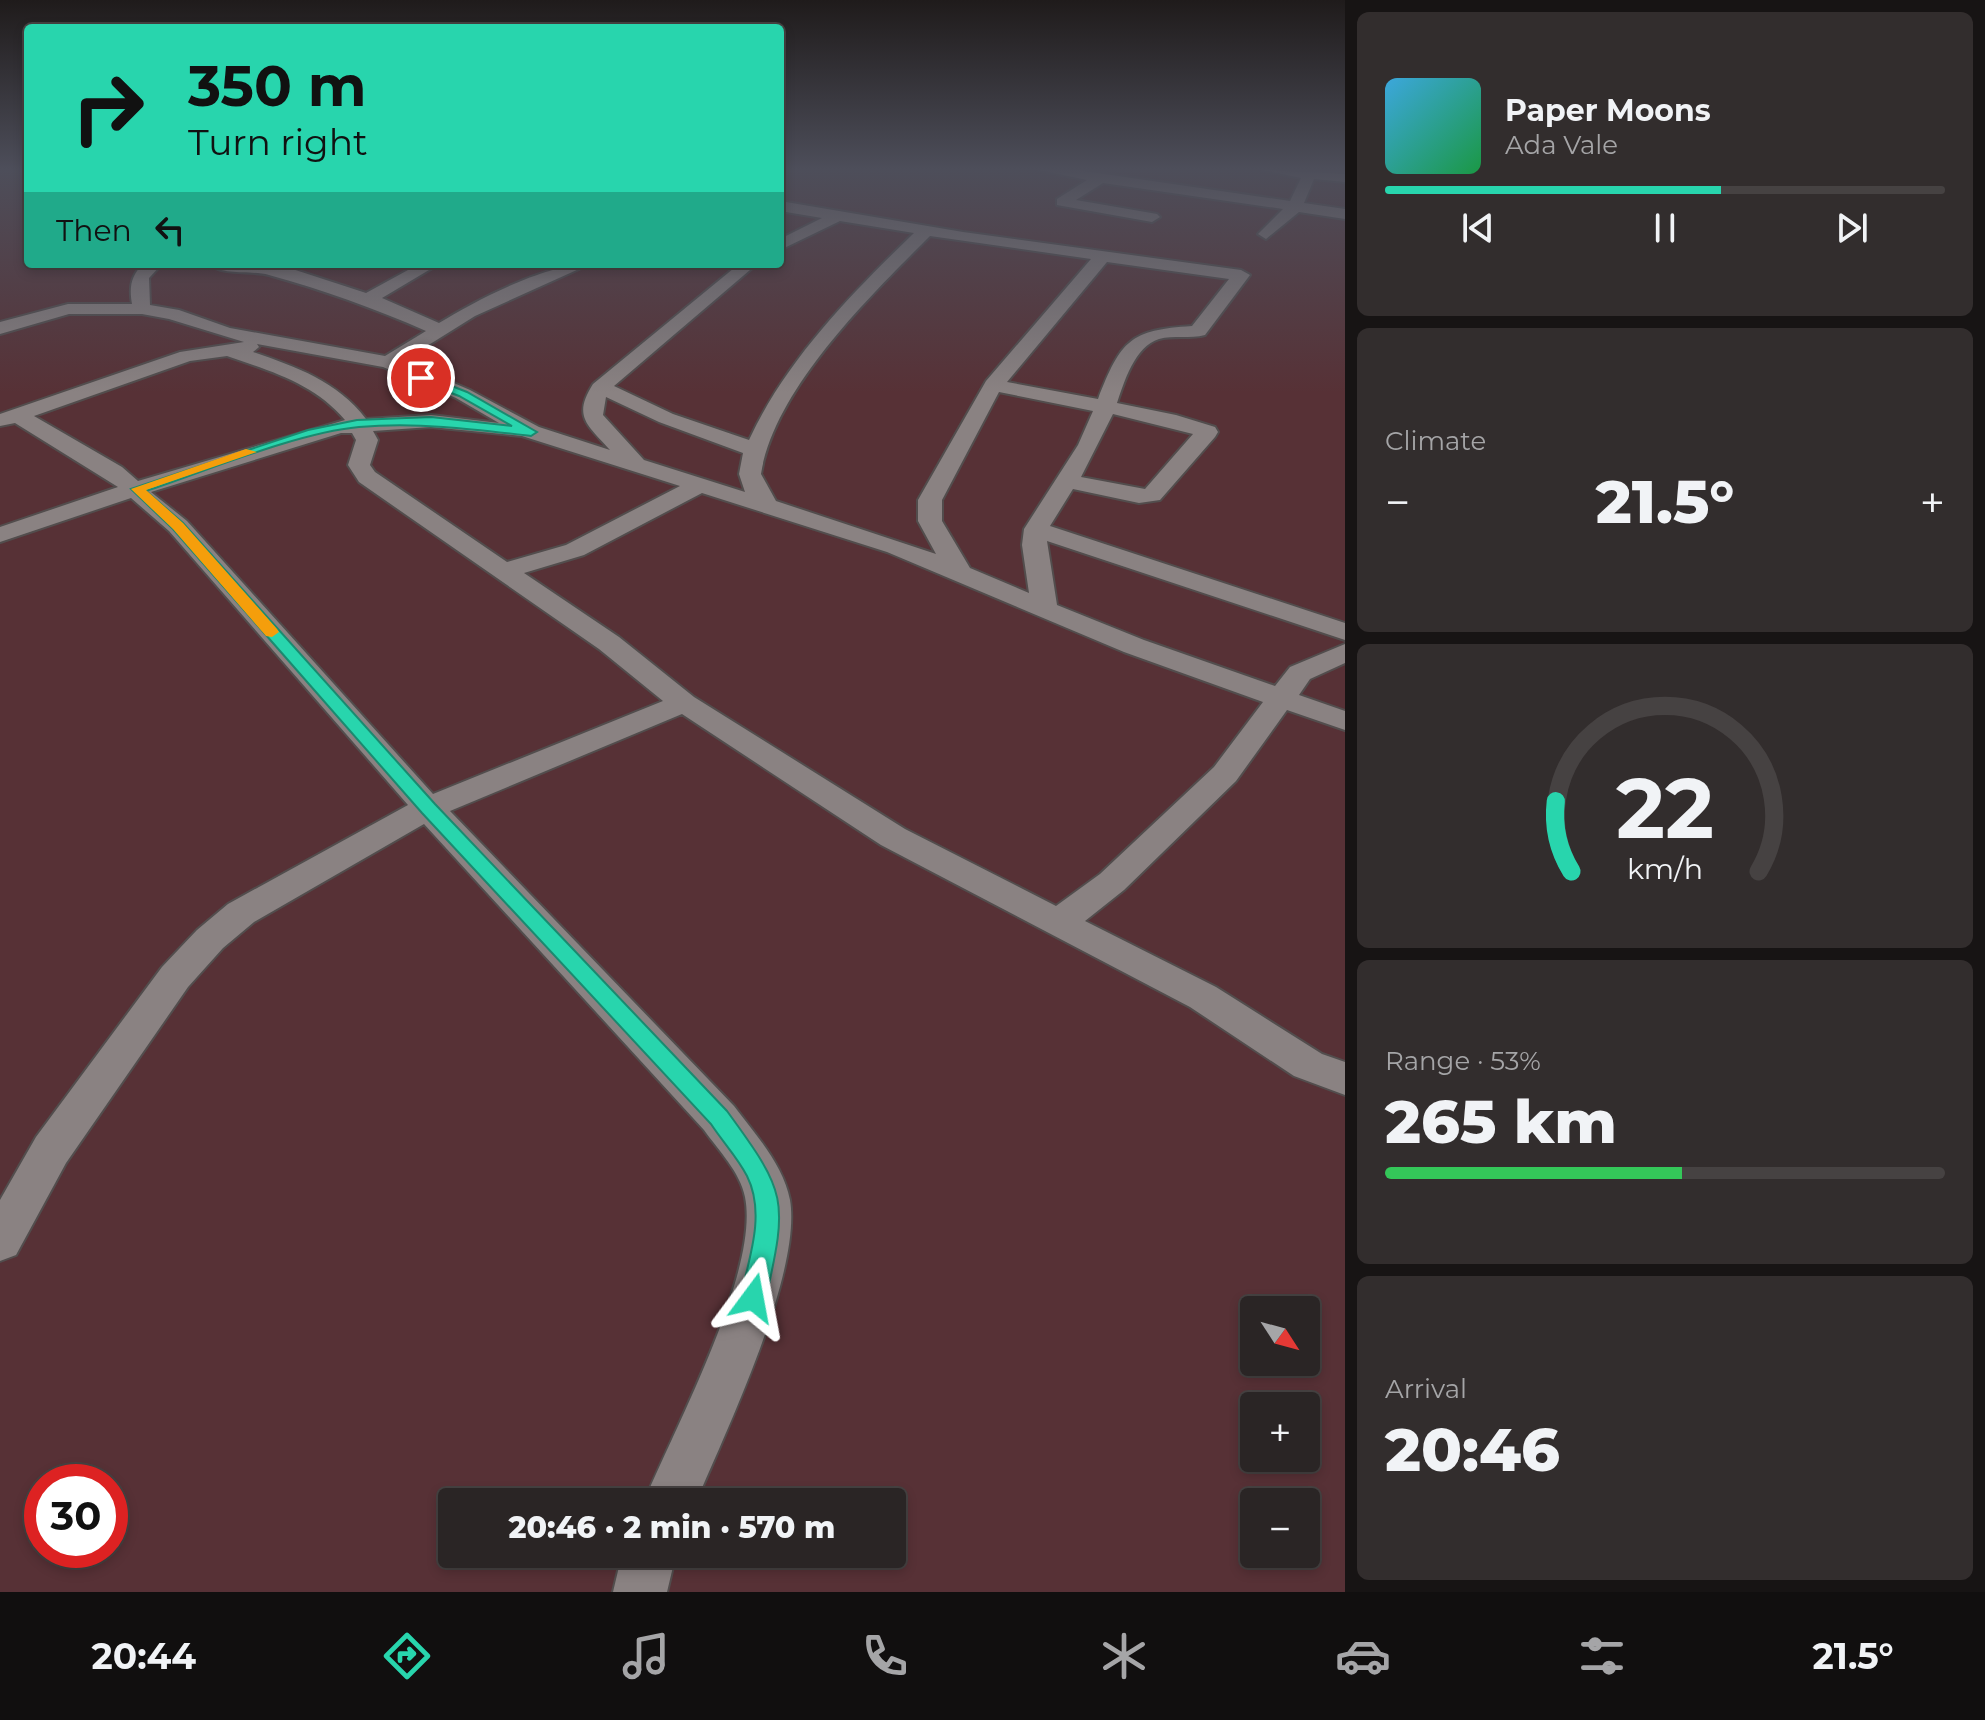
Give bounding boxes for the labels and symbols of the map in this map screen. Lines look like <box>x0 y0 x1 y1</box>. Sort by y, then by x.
pin <box>387 344 455 412</box>
position arrow <box>711 1256 795 1340</box>
north arrow <box>1240 1296 1320 1376</box>
speed limit sign: 30 <box>24 1464 128 1568</box>

